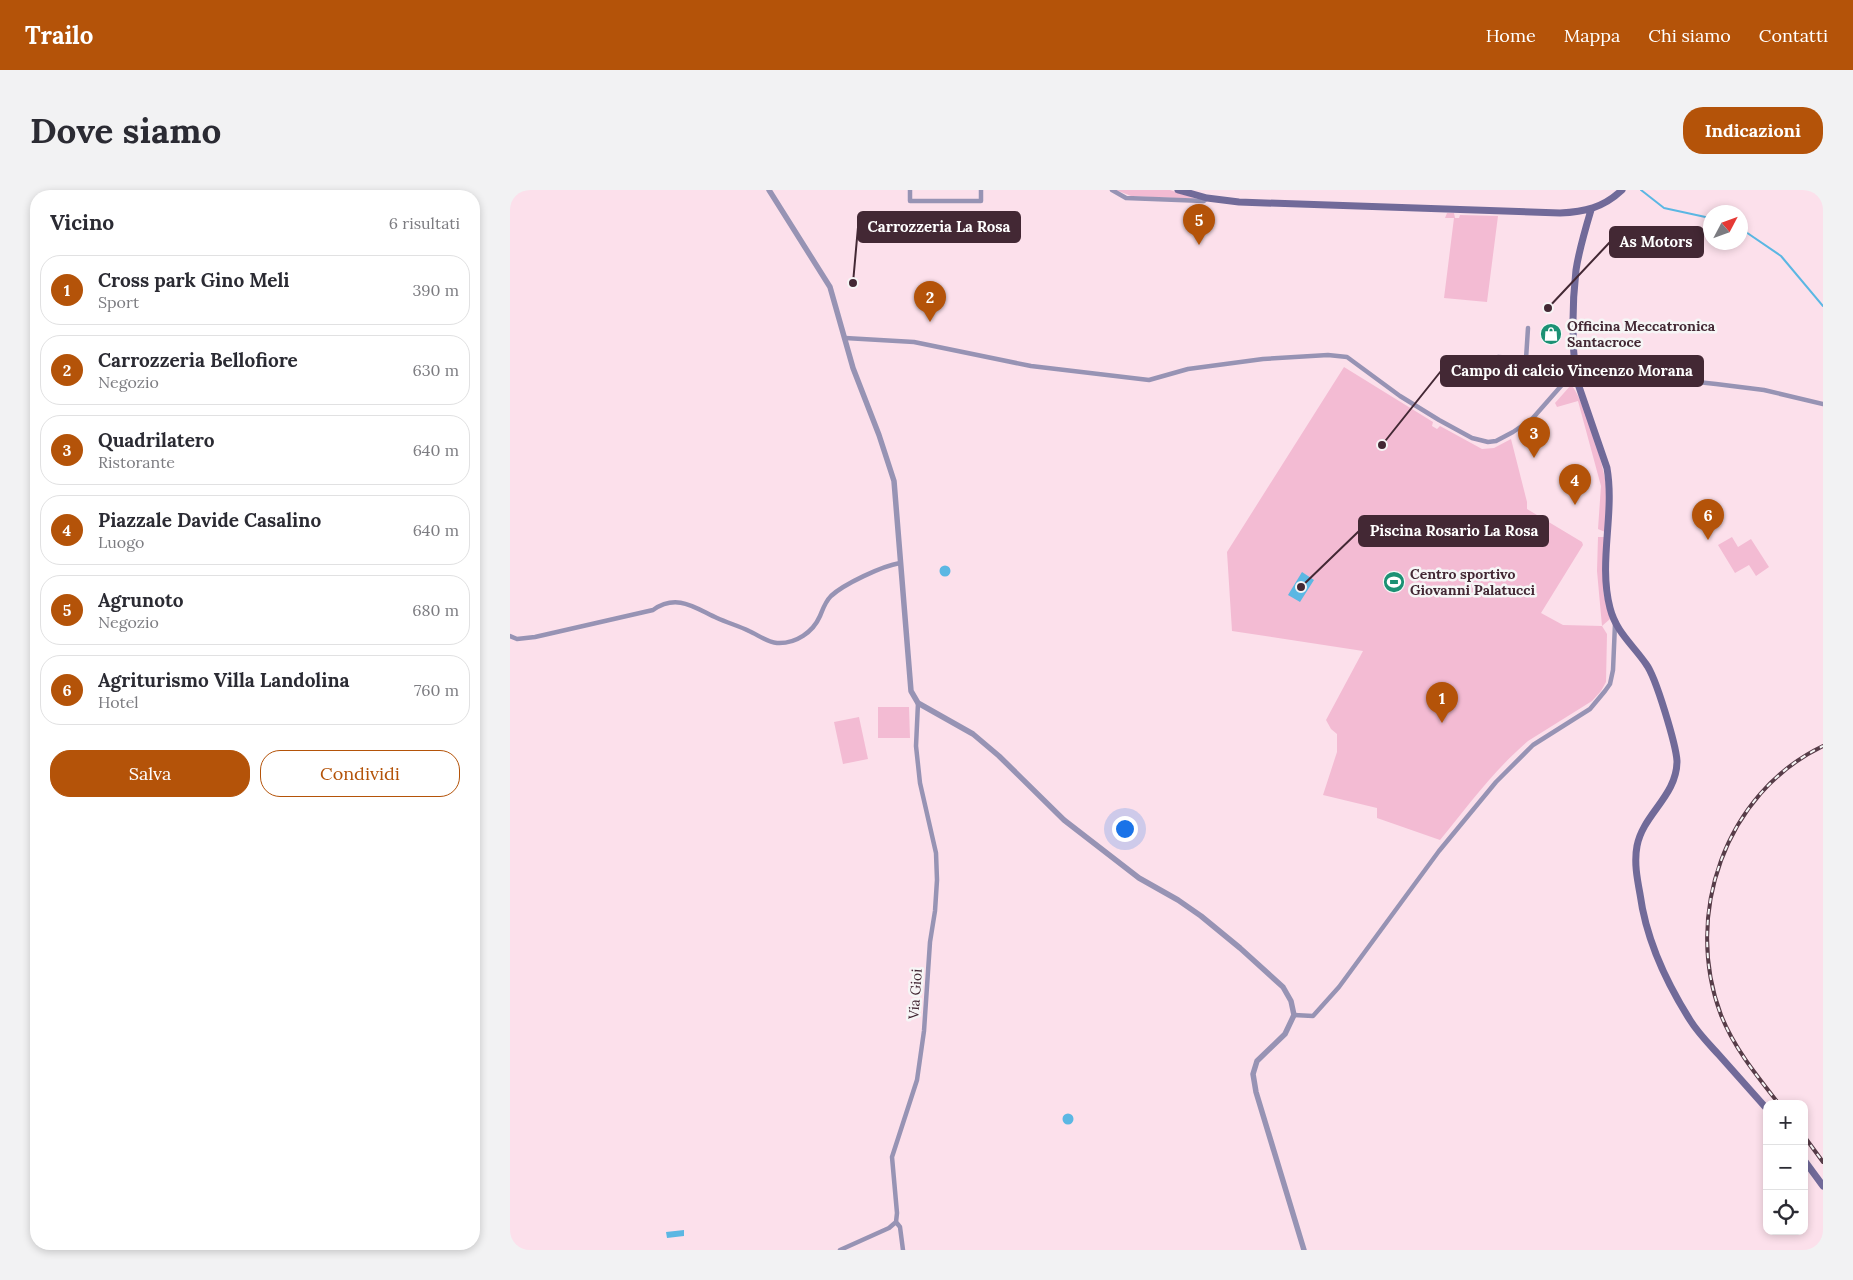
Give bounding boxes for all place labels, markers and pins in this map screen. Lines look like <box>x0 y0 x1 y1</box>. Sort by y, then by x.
pin: 5 <box>1183 204 1215 245</box>
callout: Carrozzeria La Rosa <box>858 212 1020 242</box>
callout: As Motors <box>1610 227 1703 257</box>
pin: 2 <box>914 281 946 322</box>
place label: Officina Meccatronica Santacroce <box>1567 317 1716 351</box>
shop icon: Officina Meccatronica Santacroce <box>1539 322 1563 346</box>
callout: Campo di calcio Vincenzo Morana <box>1441 356 1703 386</box>
pin: 3 <box>1518 417 1550 458</box>
pin: 4 <box>1559 464 1591 505</box>
pin: 6 <box>1692 499 1724 540</box>
callout: Piscina Rosario La Rosa <box>1359 516 1548 546</box>
place label: Centro sportivo Giovanni Palatucci <box>1410 565 1536 599</box>
sports icon: Centro sportivo Giovanni Palatucci <box>1382 570 1406 594</box>
pin: 1 <box>1426 682 1458 723</box>

